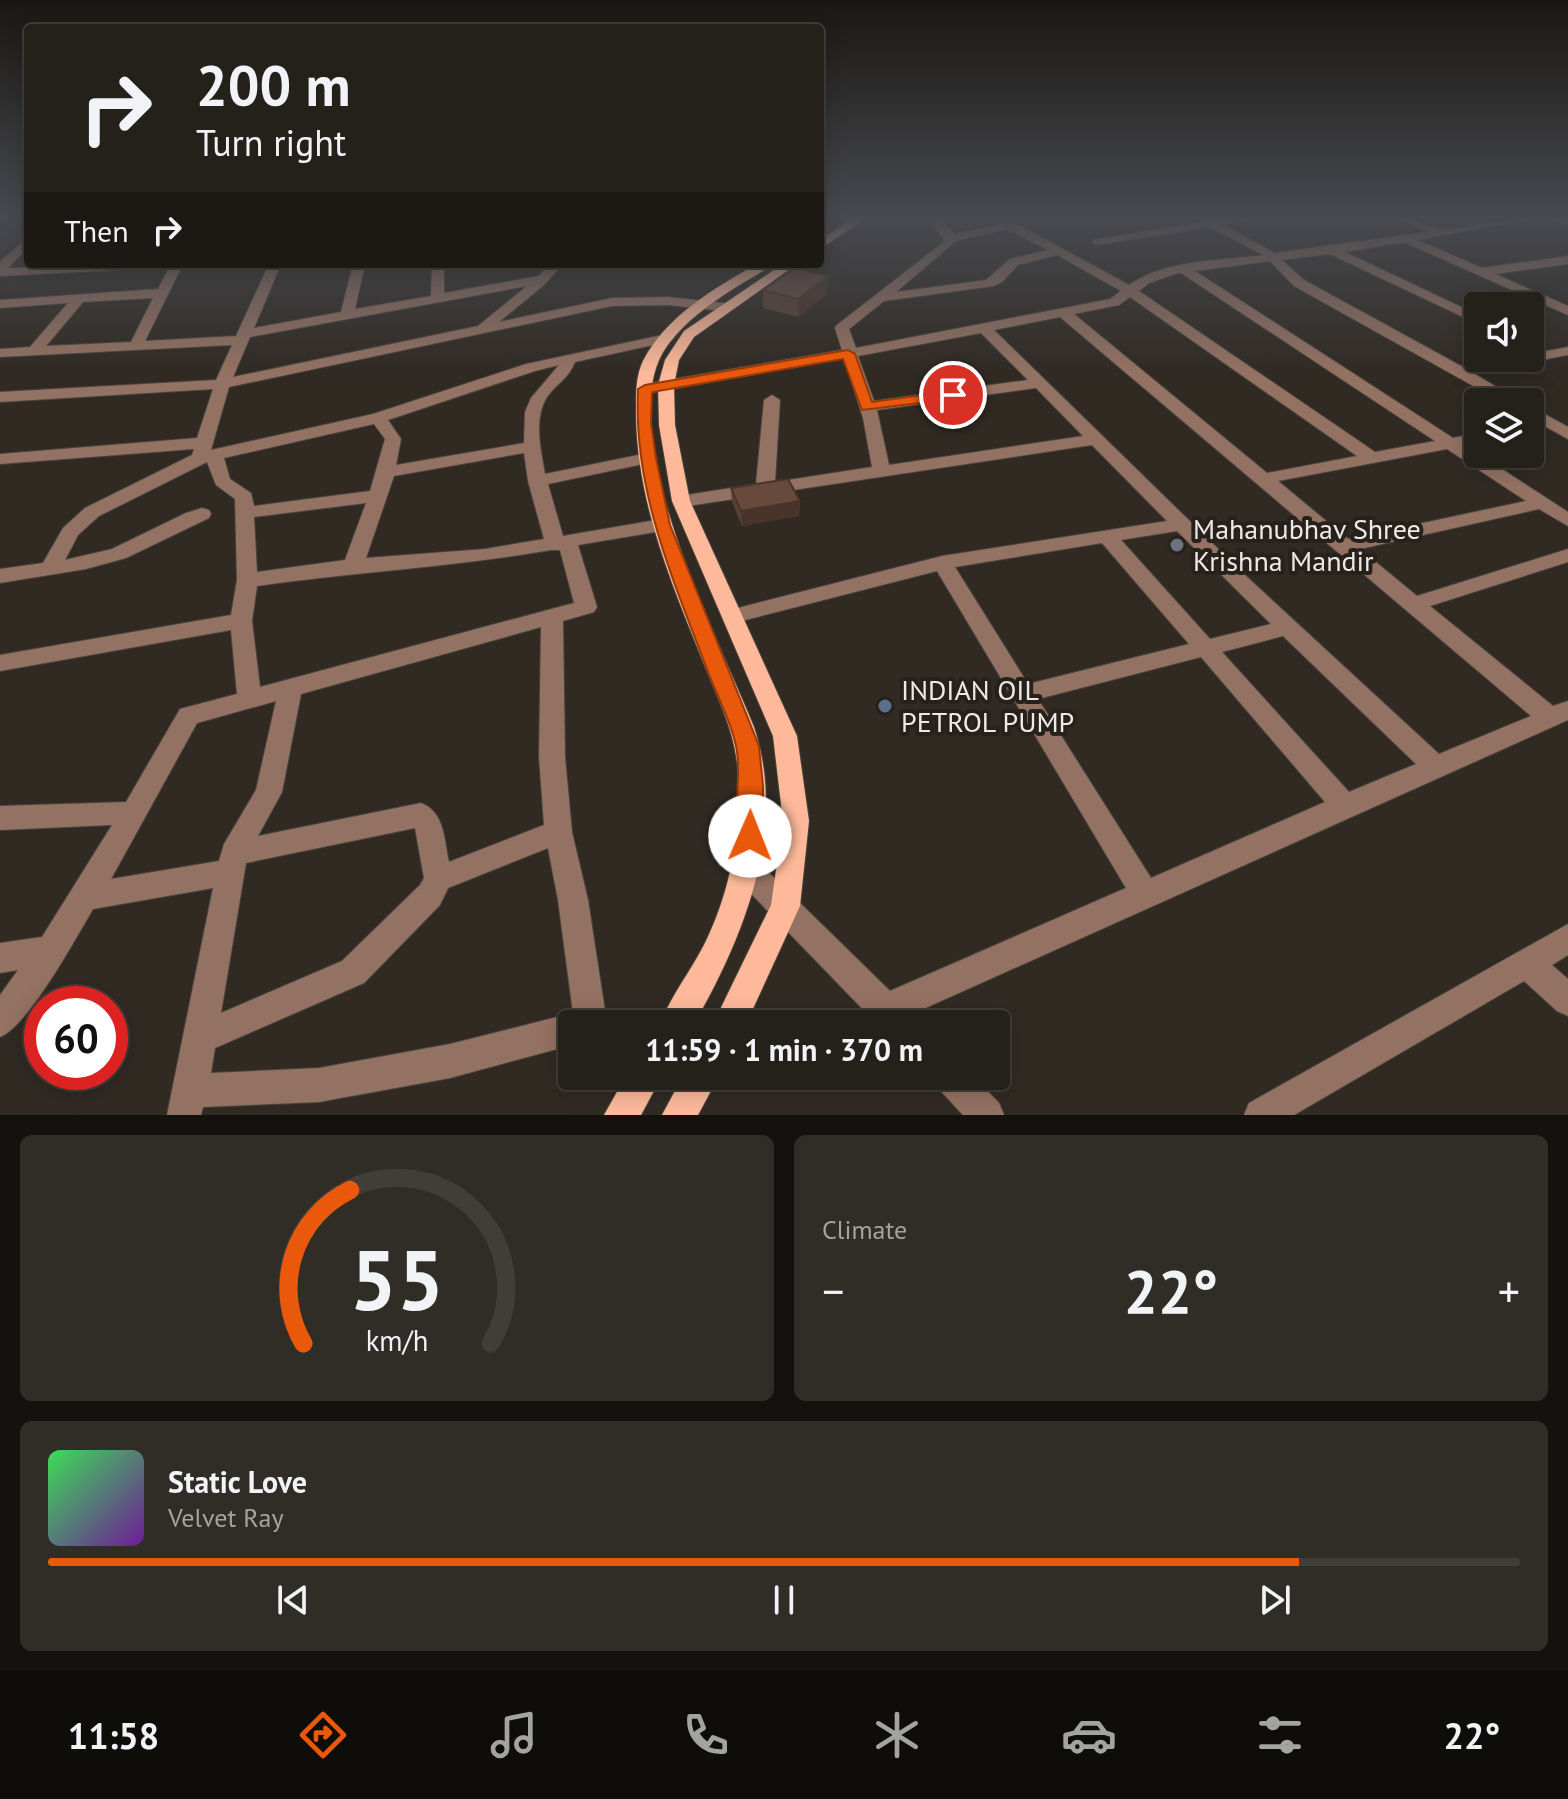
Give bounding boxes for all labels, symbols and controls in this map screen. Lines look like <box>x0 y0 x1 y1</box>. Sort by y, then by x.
text: 200 m <box>196 49 351 121</box>
icon: right <box>64 56 168 160</box>
text: Turn right <box>196 119 346 166</box>
icon: right <box>145 208 189 252</box>
text: Then <box>64 211 129 250</box>
map controls <box>1464 292 1544 468</box>
button: sound <box>1464 292 1544 372</box>
pin <box>919 361 987 429</box>
icon: arrive <box>931 373 975 417</box>
button: layers <box>1464 388 1544 468</box>
place label: Mahanubhav Shree Krishna Mandir <box>1193 510 1421 579</box>
marker: Mahanubhav Shree Krishna Mandir <box>1168 536 1186 554</box>
place label: INDIAN OIL PETROL PUMP <box>901 671 1074 740</box>
marker: INDIAN OIL PETROL PUMP <box>876 697 894 715</box>
position arrow <box>708 794 792 878</box>
speed limit sign: 60 <box>24 986 128 1090</box>
text: 11:59 · 1 min · 370 m <box>645 1030 923 1069</box>
text: Climate <box>822 1213 907 1246</box>
text: 55 <box>350 1225 444 1333</box>
text: 22° <box>1124 1252 1218 1330</box>
text: − <box>822 1262 844 1319</box>
text: + <box>1498 1262 1520 1319</box>
text: km/h <box>366 1322 428 1359</box>
text: Static Love <box>168 1462 307 1501</box>
text: Velvet Ray <box>168 1501 284 1534</box>
icon: previous <box>271 1578 315 1622</box>
icon: pause <box>762 1578 806 1622</box>
icon: next <box>1253 1578 1297 1622</box>
icon: directions <box>295 1707 351 1763</box>
icon: music <box>486 1707 542 1763</box>
icon: phone <box>678 1707 734 1763</box>
icon: climate <box>869 1707 925 1763</box>
icon: car <box>1061 1707 1117 1763</box>
icon: filters <box>1252 1707 1308 1763</box>
text: 11:58 <box>68 1712 159 1759</box>
text: 22° <box>1444 1712 1500 1759</box>

